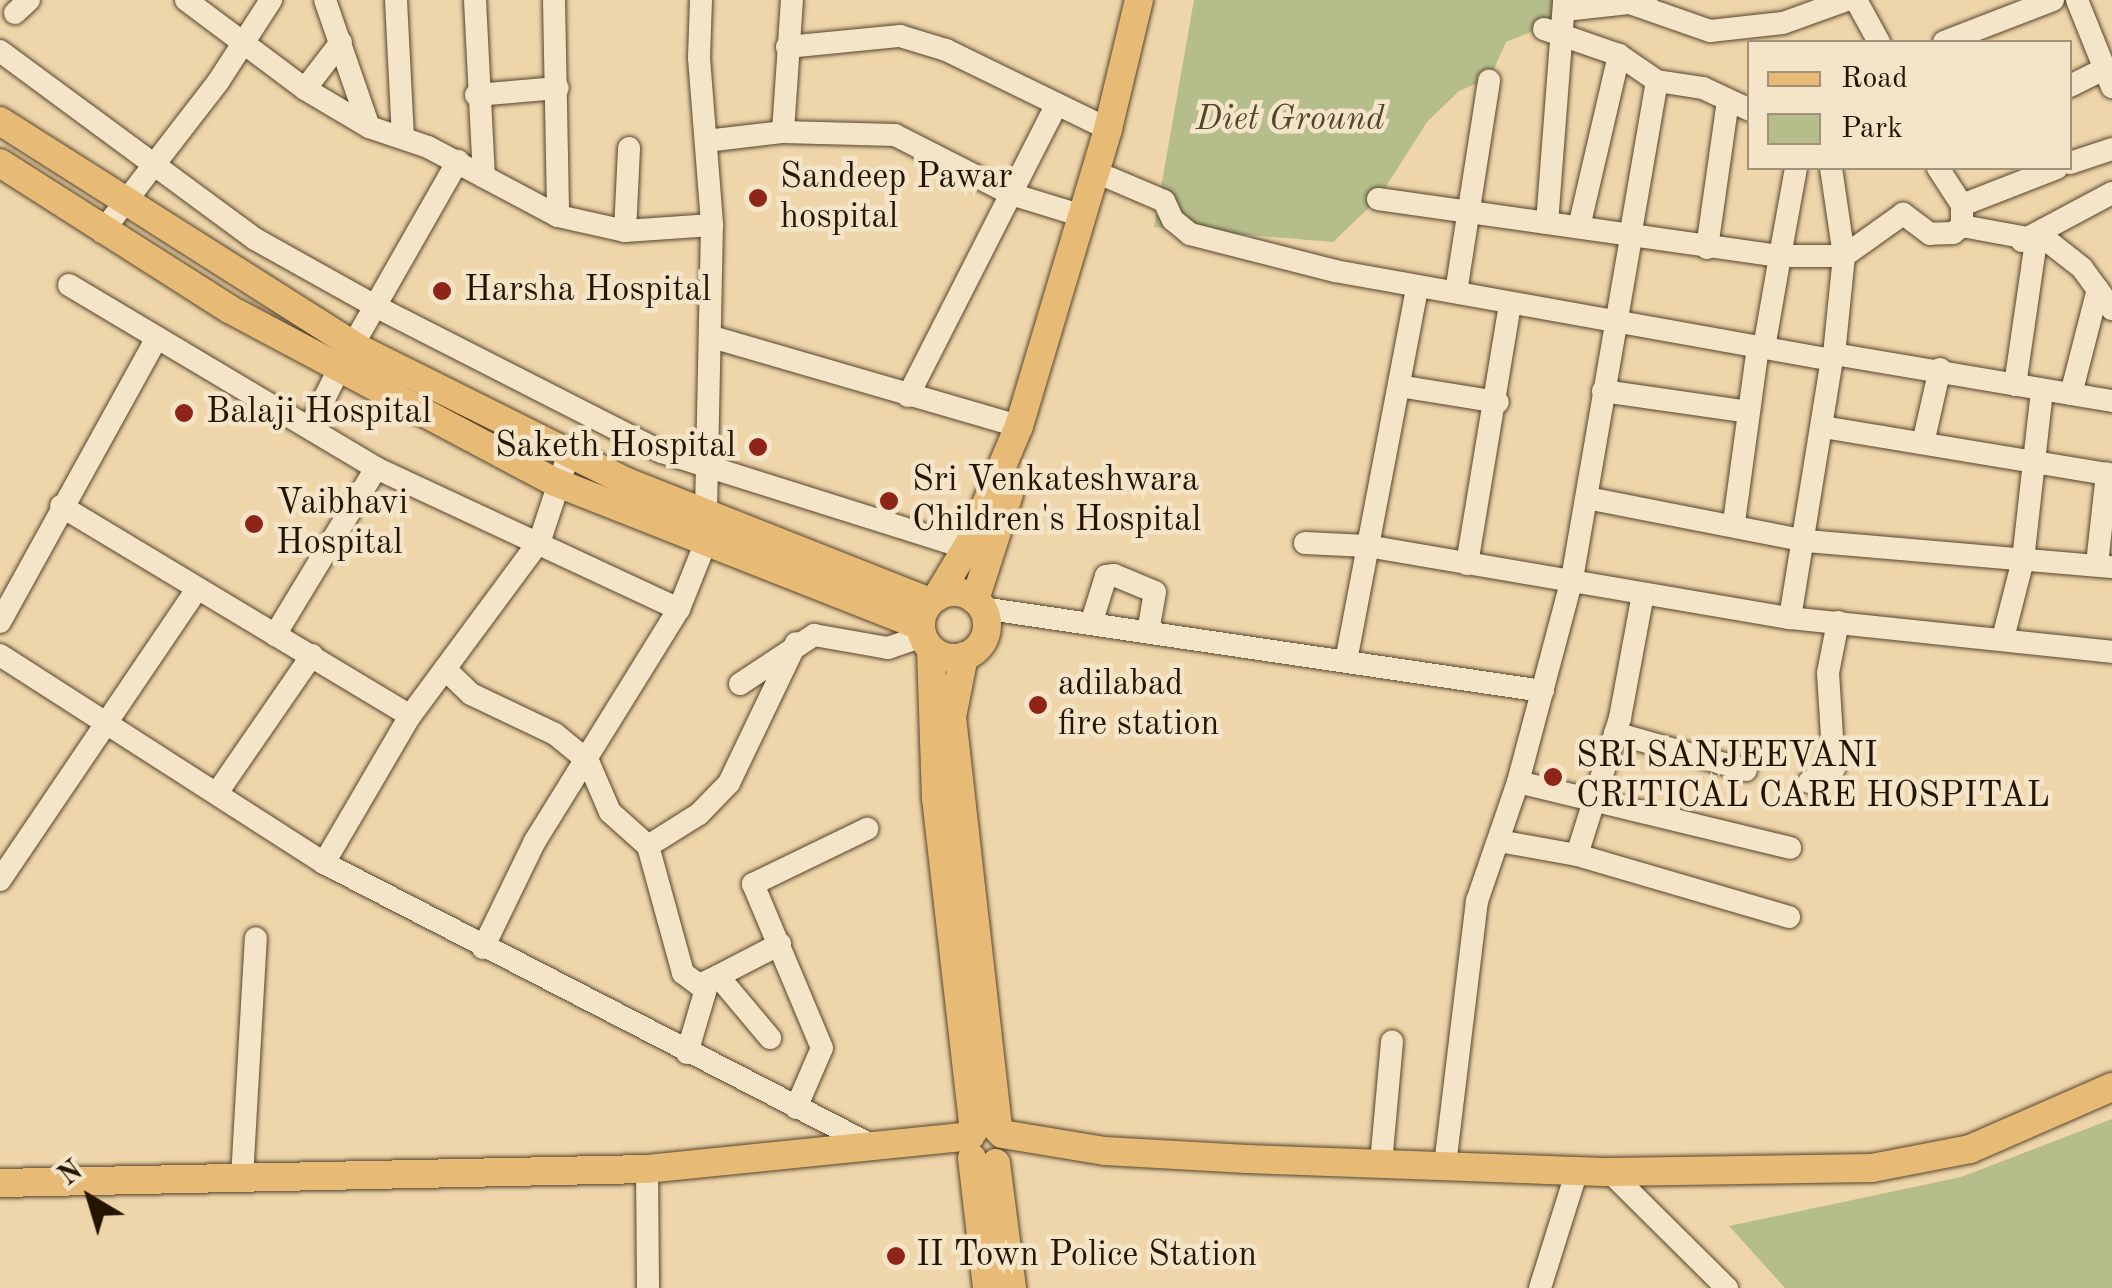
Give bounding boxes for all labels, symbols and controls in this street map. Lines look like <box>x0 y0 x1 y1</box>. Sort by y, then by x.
legend <box>1747 40 2072 170</box>
text: Road <box>1841 64 1908 94</box>
park label: Diet Ground <box>1196 99 1384 141</box>
text: Park <box>1841 114 1903 144</box>
place label: Sandeep Pawar hospital <box>780 157 1013 239</box>
marker: Sandeep Pawar hospital <box>745 185 771 211</box>
place label: Harsha Hospital <box>464 270 711 312</box>
marker: Harsha Hospital <box>429 278 455 304</box>
place label: Balaji Hospital <box>206 392 431 434</box>
marker: Balaji Hospital <box>171 400 197 426</box>
place label: Saketh Hospital <box>495 426 736 468</box>
marker: Saketh Hospital <box>745 434 771 460</box>
place label: Sri Venkateshwara Children's Hospital <box>912 460 1201 542</box>
place label: Vaibhavi Hospital <box>276 483 408 565</box>
marker: Sri Venkateshwara Children's Hospital <box>876 488 902 514</box>
marker: Vaibhavi Hospital <box>241 511 267 537</box>
place label: adilabad fire station <box>1058 664 1219 746</box>
marker: adilabad fire station <box>1027 694 1049 716</box>
place label: SRI SANJEEVANI CRITICAL CARE HOSPITAL <box>1576 736 2050 818</box>
marker: SRI SANJEEVANI CRITICAL CARE HOSPITAL <box>1540 764 1566 790</box>
north arrow <box>40 1148 140 1248</box>
text: N <box>54 1157 89 1192</box>
place label: II Town Police Station <box>916 1235 1257 1277</box>
marker: II Town Police Station <box>885 1245 907 1267</box>

